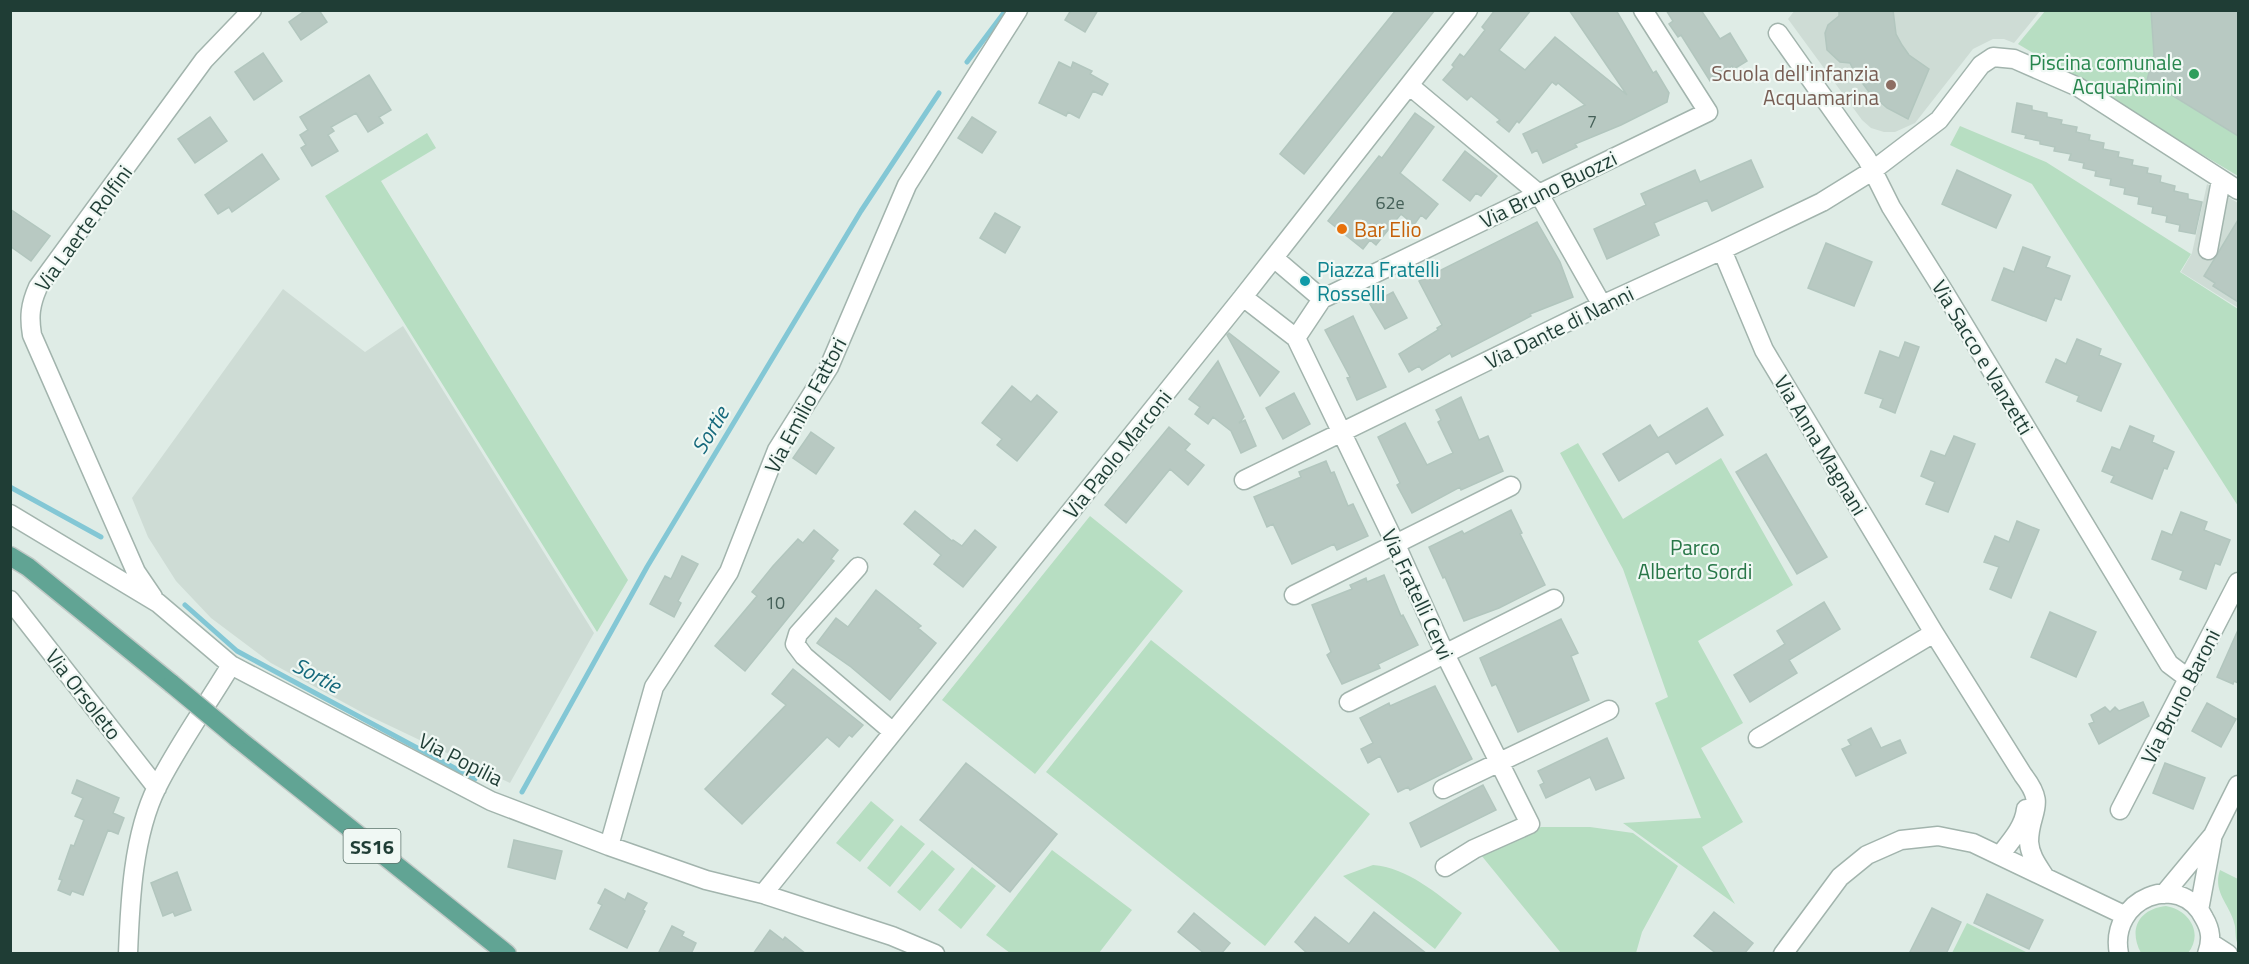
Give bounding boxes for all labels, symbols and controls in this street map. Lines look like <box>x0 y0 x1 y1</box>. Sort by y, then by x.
place label: Piscina comunale AcquaRimini <box>2029 46 2182 102</box>
place label: Scuola dell'infanzia Acquamarina <box>1711 57 1879 113</box>
marker: Piscina comunale AcquaRimini <box>2187 67 2201 81</box>
marker: Scuola dell'infanzia Acquamarina <box>1884 78 1898 92</box>
house number: 7 <box>1587 108 1597 135</box>
street label: Via Bruno Buozzi <box>1474 142 1622 236</box>
street label: Via Laerte Rolfini <box>26 158 140 298</box>
house number: 62e <box>1375 189 1405 216</box>
place label: Bar Elio <box>1354 213 1422 245</box>
marker: Bar Elio <box>1335 222 1349 236</box>
place label: Piazza Fratelli Rosselli <box>1317 253 1440 309</box>
street label: Via Sacco e Vanzetti <box>1924 273 2042 441</box>
marker: Piazza Fratelli Rosselli <box>1298 274 1312 288</box>
street label: Via Dante di Nanni <box>1479 277 1639 377</box>
street label: Via Emilio Fattori <box>756 332 854 478</box>
street label: Via Anna Magnani <box>1766 369 1876 521</box>
street label: Via Paolo Marconi <box>1055 383 1179 525</box>
water label: Sortie <box>682 398 739 460</box>
street label: Via Fratelli Cervi <box>1374 523 1462 665</box>
park label: Parco Alberto Sordi <box>1638 531 1752 587</box>
house number: 10 <box>765 589 785 616</box>
street label: Via Bruno Baroni <box>2132 623 2228 769</box>
street label: Via Orsoleto <box>38 642 130 746</box>
water label: Sortie <box>287 648 349 703</box>
street label: Via Popilia <box>413 724 509 794</box>
road number: SS16 <box>344 829 400 863</box>

